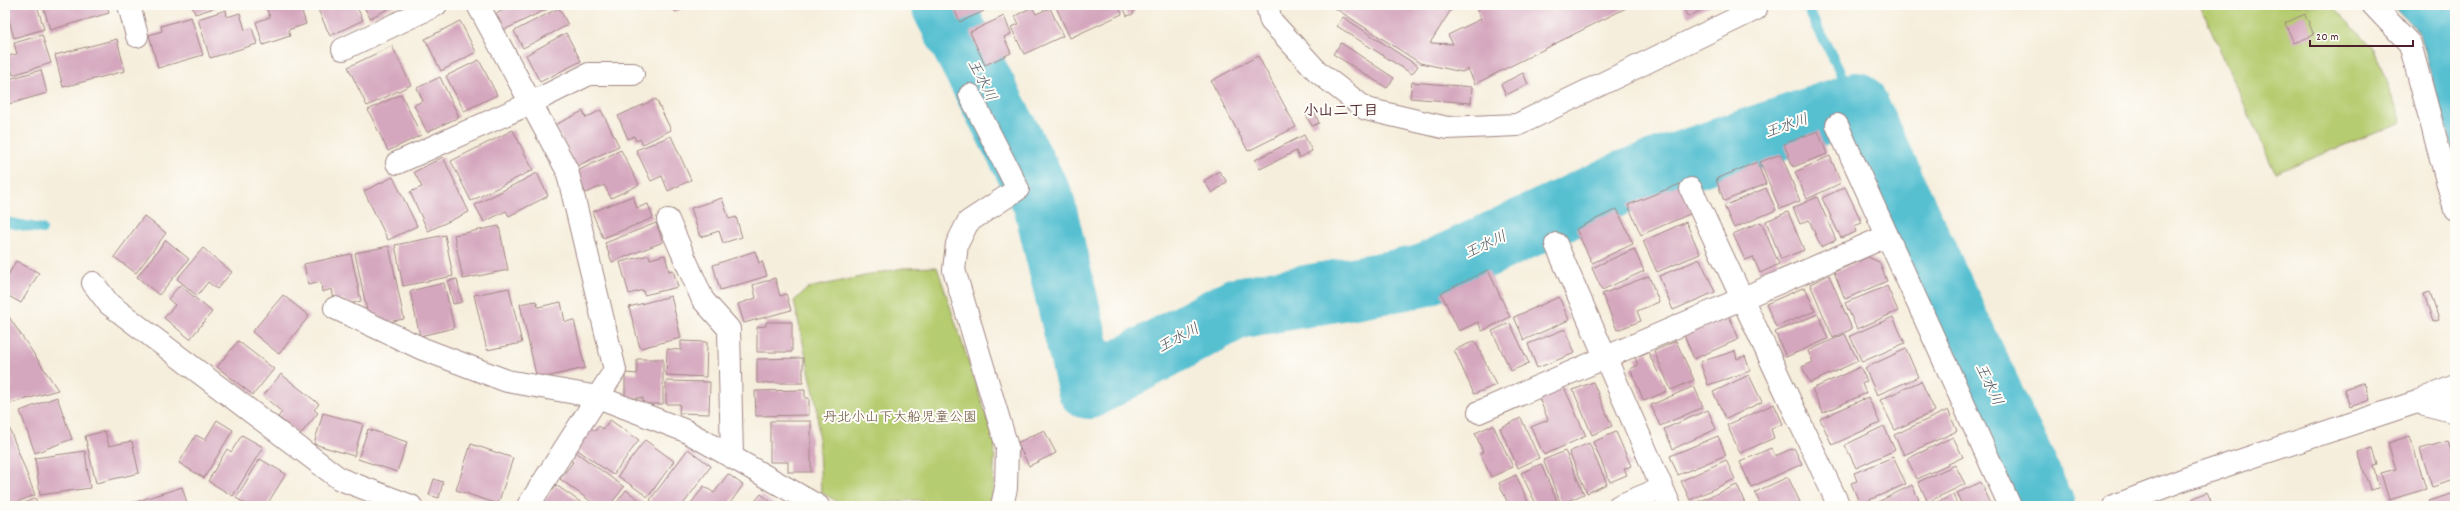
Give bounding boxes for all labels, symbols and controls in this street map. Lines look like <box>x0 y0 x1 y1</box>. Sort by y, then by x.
scale bar <box>2310 22 2413 48</box>
text: 20 m <box>2316 29 2339 46</box>
water label: 王水川 <box>961 56 1001 106</box>
district label: 小山二丁目 <box>1303 101 1379 123</box>
water label: 王水川 <box>1762 109 1812 145</box>
water label: 王水川 <box>1461 227 1511 265</box>
water label: 王水川 <box>1154 319 1204 359</box>
water label: 王水川 <box>1969 360 2007 410</box>
park label: 丹北小山下大船児童公園 <box>823 408 977 428</box>

